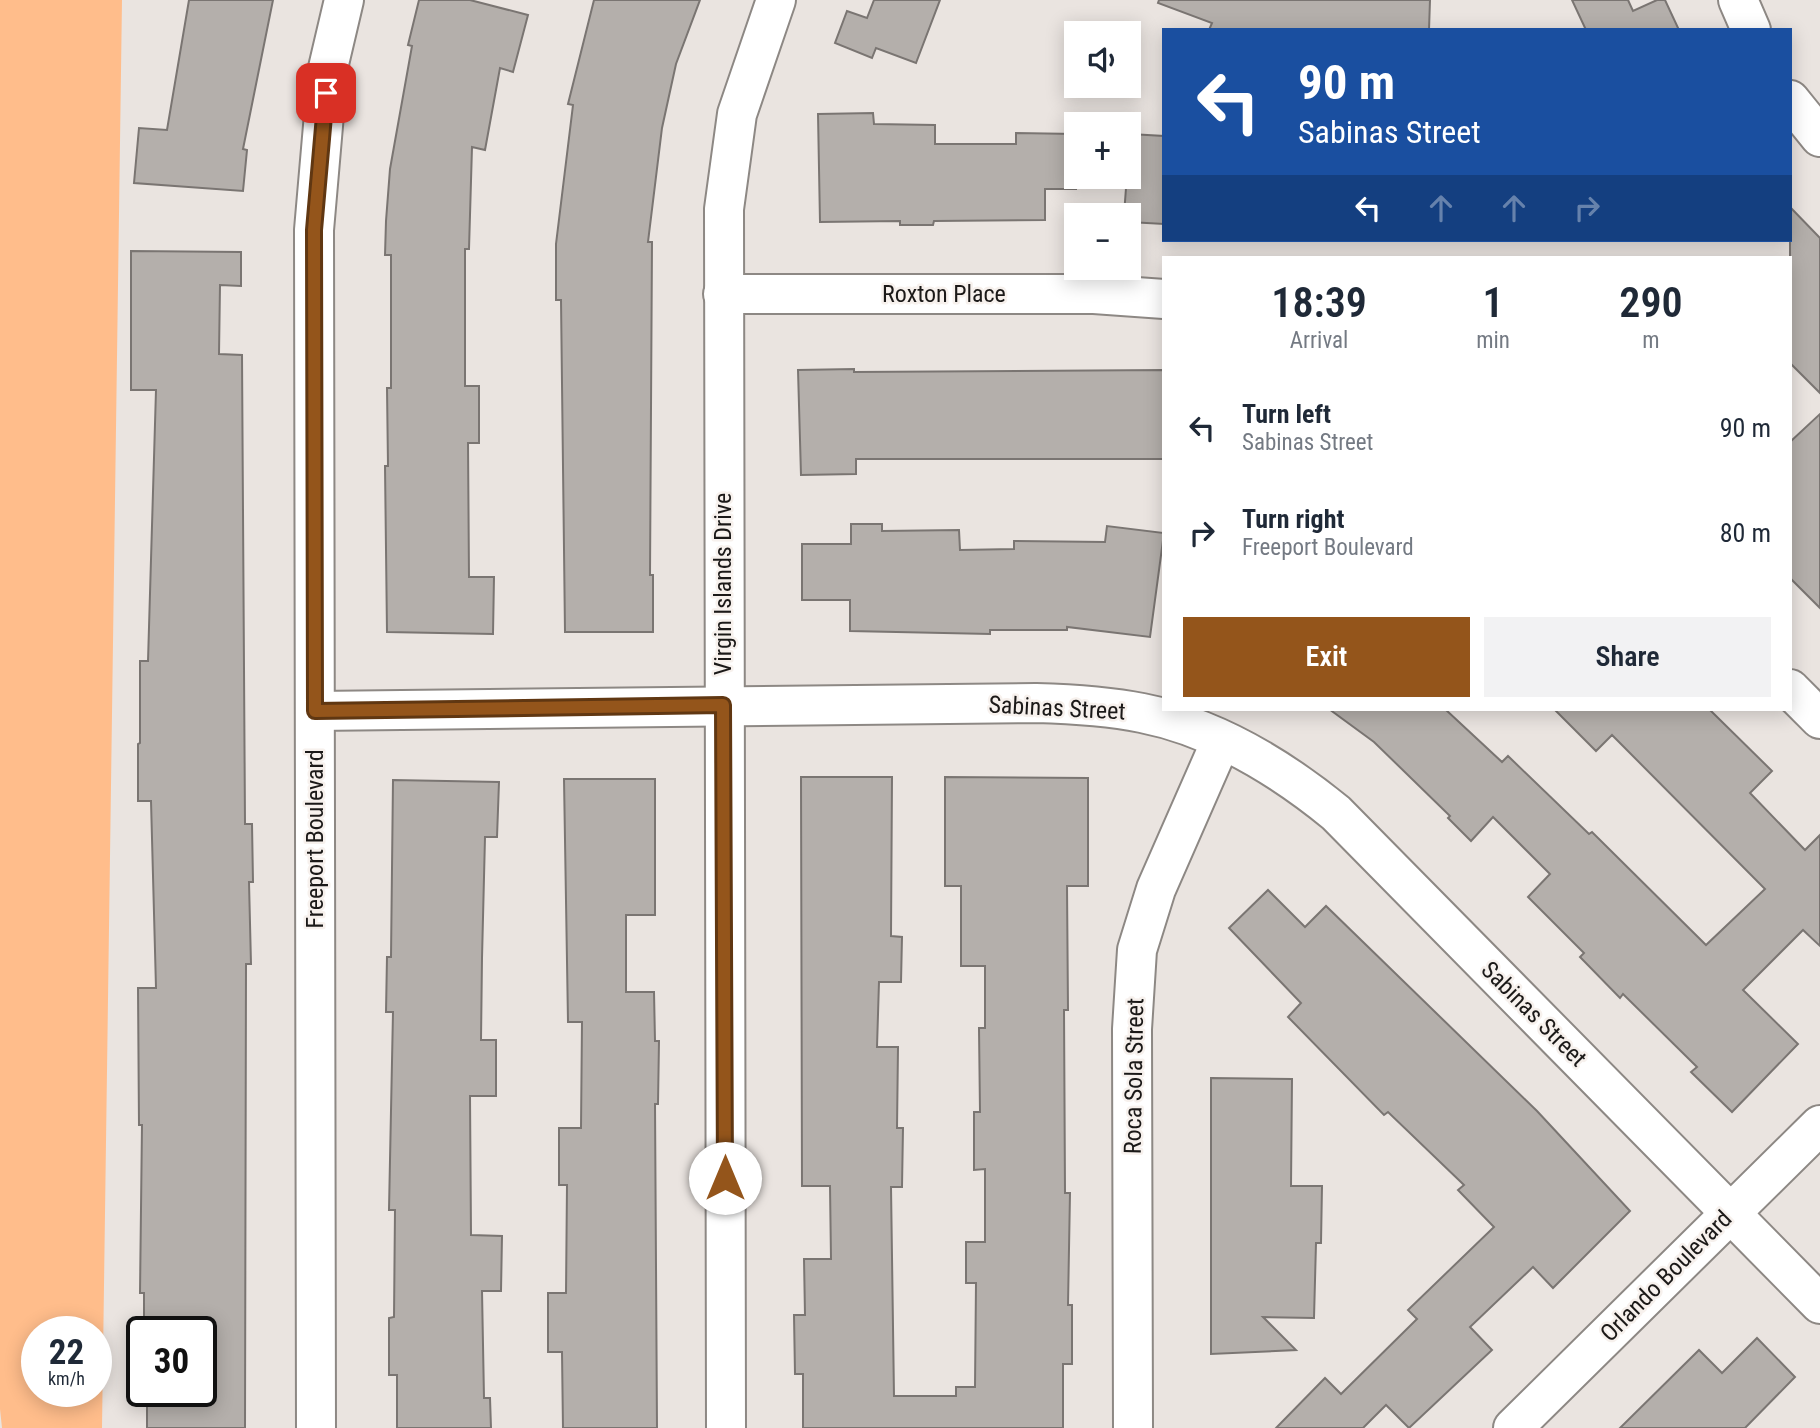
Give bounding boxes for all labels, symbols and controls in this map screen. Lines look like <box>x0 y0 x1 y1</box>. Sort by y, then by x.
map controls <box>1064 21 1141 280</box>
button: sound <box>1064 21 1141 98</box>
text: 90 m <box>1298 54 1395 111</box>
icon: left <box>1183 56 1274 147</box>
pin <box>296 63 356 123</box>
icon: arrive <box>307 74 345 112</box>
button: + <box>1064 112 1141 189</box>
text: Sabinas Street <box>1298 113 1481 151</box>
icon: left <box>1349 189 1387 227</box>
icon: ahead <box>1422 189 1460 227</box>
icon: ahead <box>1495 189 1533 227</box>
icon: right <box>1568 189 1606 227</box>
button: − <box>1064 203 1141 280</box>
text: 18:39 <box>1271 278 1367 327</box>
text: 1 <box>1483 278 1504 327</box>
text: 290 <box>1619 278 1683 327</box>
street label: Roxton Place <box>882 280 1006 308</box>
text: Arrival <box>1290 327 1348 354</box>
text: min <box>1476 327 1510 354</box>
text: m <box>1642 327 1660 354</box>
text: Turn left <box>1242 399 1331 429</box>
icon: left <box>1183 409 1221 447</box>
text: 90 m <box>1720 413 1771 443</box>
text: Sabinas Street <box>1242 429 1373 456</box>
street label: Virgin Islands Drive <box>709 493 737 675</box>
text: Turn right <box>1242 504 1344 534</box>
icon: right <box>1183 514 1221 552</box>
text: 80 m <box>1720 518 1771 548</box>
text: Freeport Boulevard <box>1242 534 1414 561</box>
button: Exit <box>1183 617 1470 697</box>
button: Share <box>1484 617 1771 697</box>
street label: Sabinas Street <box>988 690 1126 726</box>
street label: Freeport Boulevard <box>301 749 329 929</box>
street label: Sabinas Street <box>1476 956 1592 1072</box>
street label: Roca Sola Street <box>1119 998 1149 1154</box>
position arrow <box>688 1141 762 1215</box>
street label: Orlando Boulevard <box>1595 1205 1737 1347</box>
speed limit sign: 30 <box>126 1316 217 1407</box>
text: 22 <box>49 1332 84 1373</box>
text: km/h <box>48 1368 85 1389</box>

